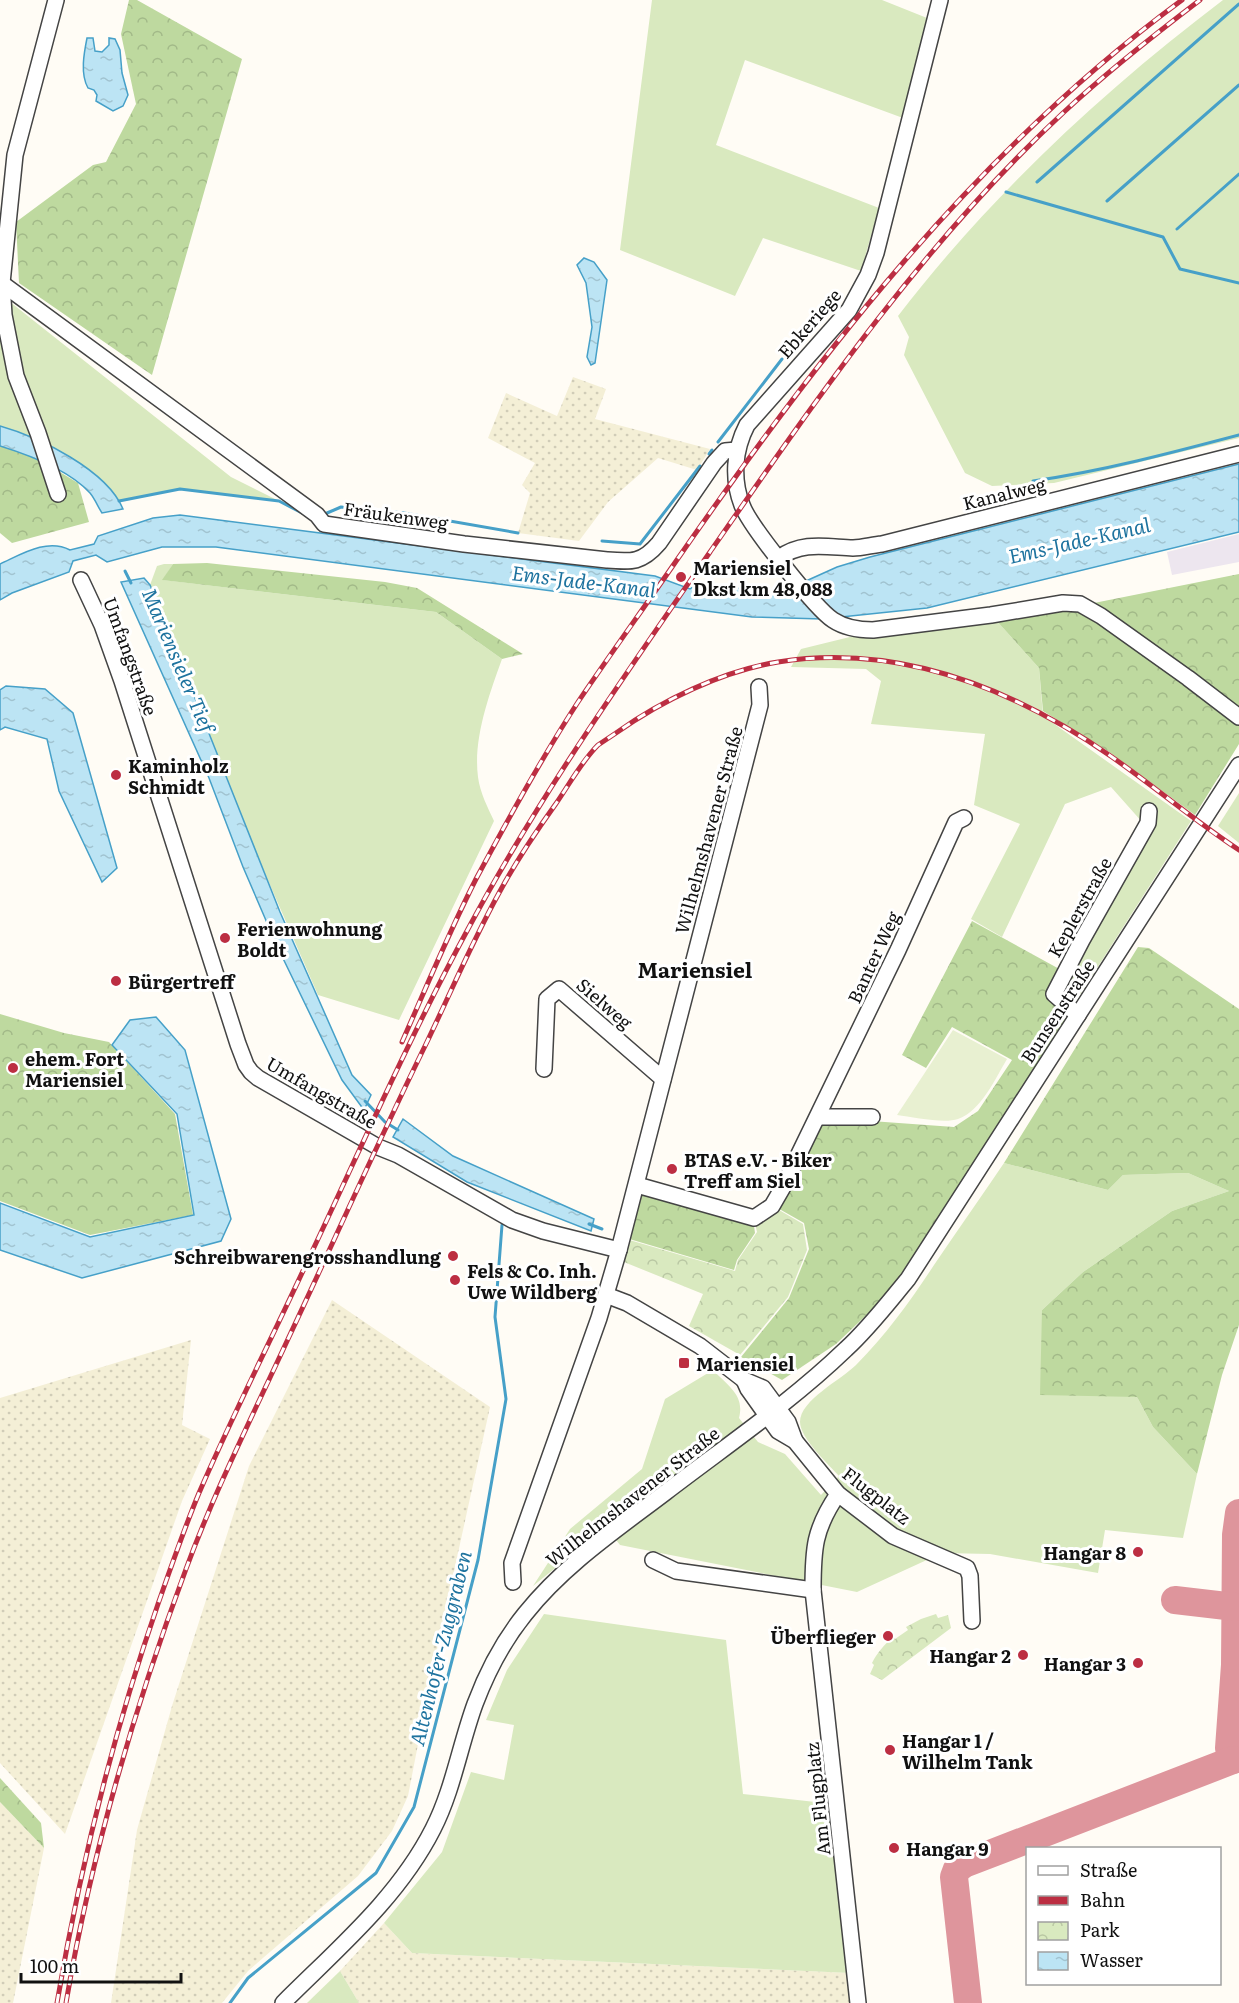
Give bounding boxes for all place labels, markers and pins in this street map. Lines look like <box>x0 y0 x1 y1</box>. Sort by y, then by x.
place label: Mariensiel Dkst km 48,088 <box>693 554 833 602</box>
marker: Mariensiel Dkst km 48,088 <box>674 570 688 584</box>
place label: Kaminholz Schmidt <box>128 752 229 800</box>
marker: Kaminholz Schmidt <box>109 768 123 782</box>
place label: Ferienwohnung Boldt <box>237 915 384 963</box>
marker: Ferienwohnung Boldt <box>218 931 232 945</box>
place label: Bürgertreff <box>128 968 236 995</box>
marker: Bürgertreff <box>109 974 123 988</box>
place label: ehem. Fort Mariensiel <box>25 1045 124 1093</box>
marker: ehem. Fort Mariensiel <box>6 1061 20 1075</box>
place label: BTAS e.V. - Biker Treff am Siel <box>684 1146 832 1194</box>
marker: BTAS e.V. - Biker Treff am Siel <box>665 1162 679 1176</box>
place label: Schreibwarengrosshandlung <box>174 1243 442 1270</box>
marker: Schreibwarengrosshandlung <box>446 1249 460 1263</box>
place label: Fels & Co. Inh. Uwe Wildberg <box>467 1257 598 1305</box>
marker: Fels & Co. Inh. Uwe Wildberg <box>448 1273 462 1287</box>
place label: Mariensiel <box>696 1350 795 1377</box>
marker: Mariensiel <box>677 1356 691 1370</box>
place label: Hangar 8 <box>1043 1539 1126 1566</box>
marker: Hangar 8 <box>1131 1545 1145 1559</box>
place label: Überflieger <box>770 1623 876 1650</box>
marker: Überflieger <box>881 1629 895 1643</box>
place label: Hangar 2 <box>929 1642 1011 1669</box>
marker: Hangar 2 <box>1016 1648 1030 1662</box>
place label: Hangar 3 <box>1044 1650 1126 1677</box>
marker: Hangar 3 <box>1131 1656 1145 1670</box>
place label: Hangar 1 / Wilhelm Tank <box>902 1727 1033 1775</box>
marker: Hangar 1 / Wilhelm Tank <box>883 1743 897 1757</box>
place label: Hangar 9 <box>906 1835 989 1862</box>
marker: Hangar 9 <box>887 1841 901 1855</box>

